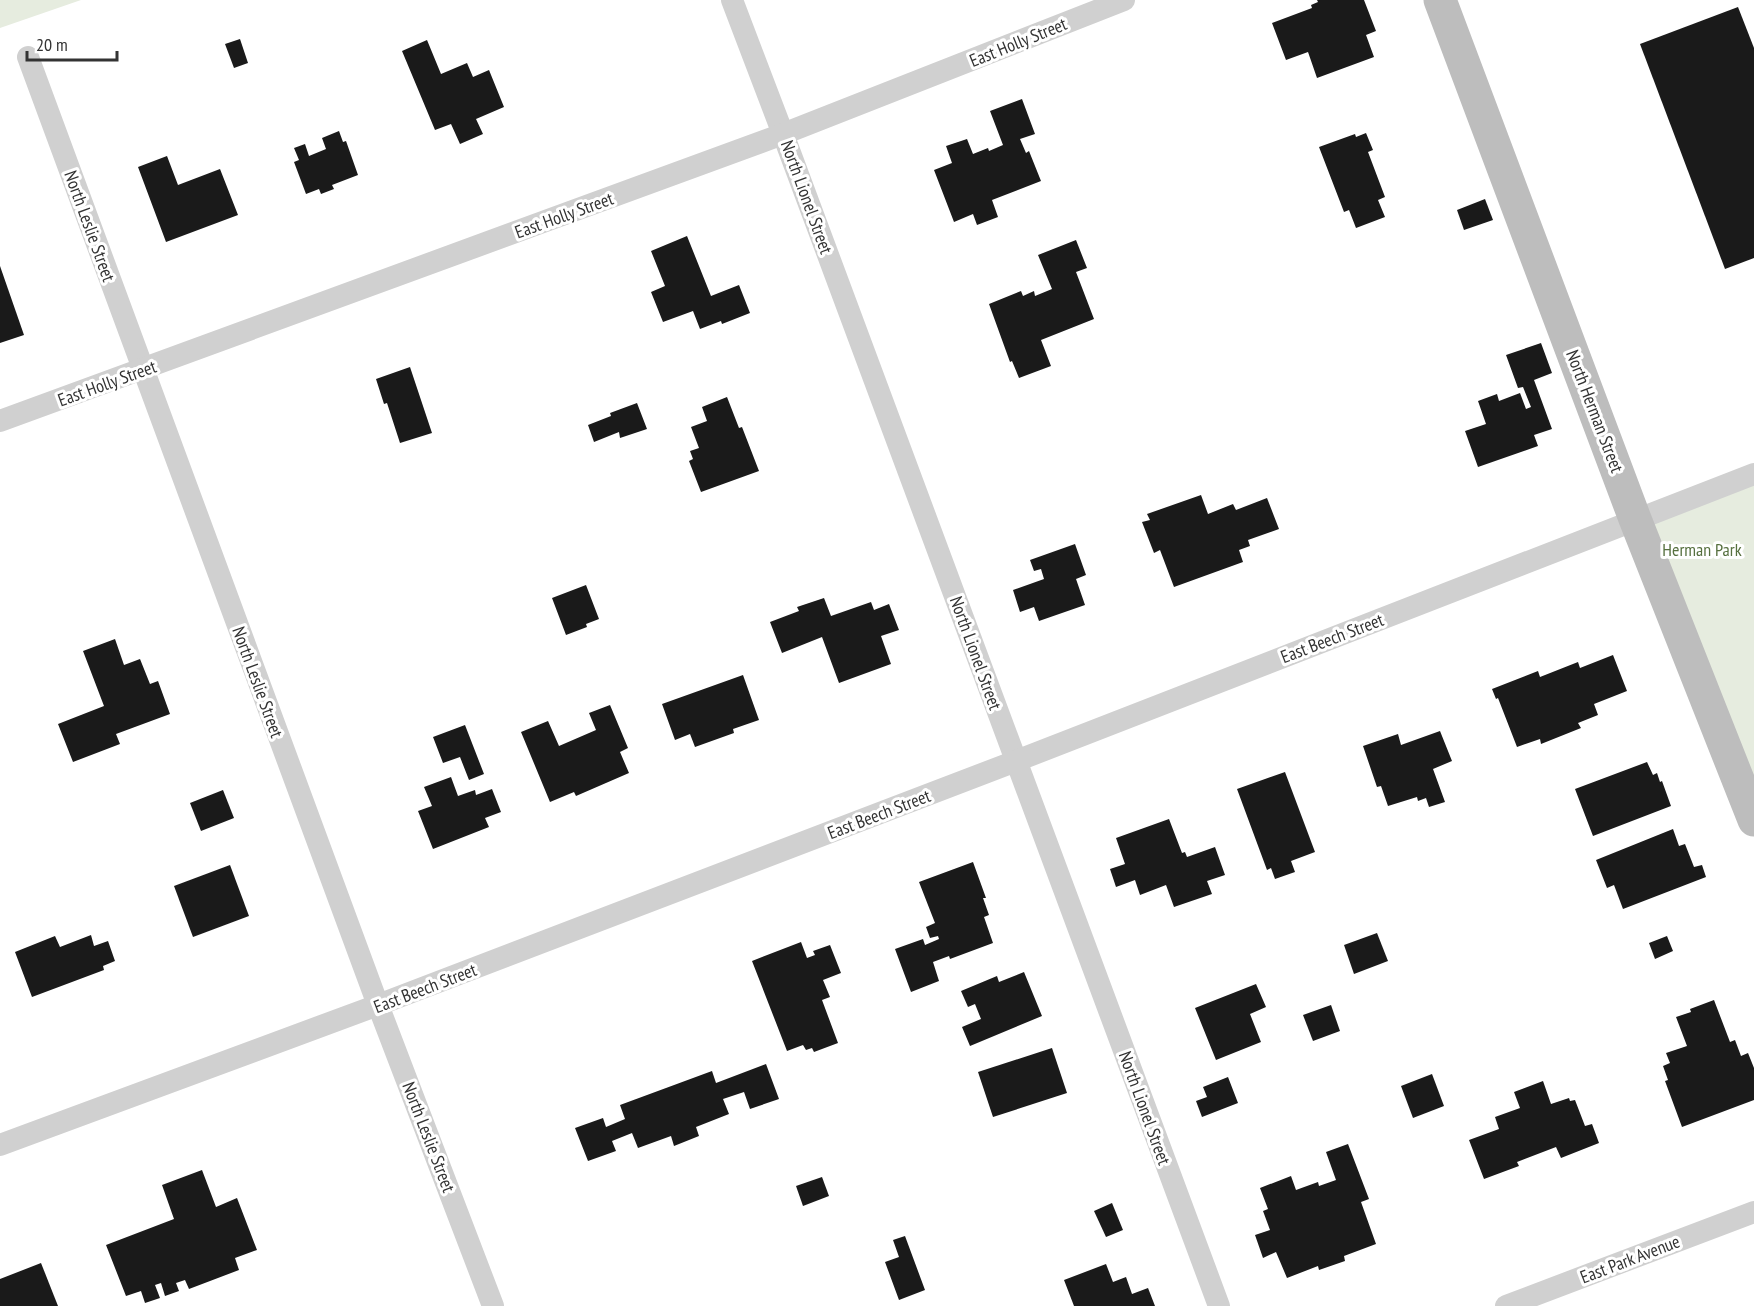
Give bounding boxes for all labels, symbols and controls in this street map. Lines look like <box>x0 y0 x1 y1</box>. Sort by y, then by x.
street label: East Holly Street <box>966 12 1070 72</box>
scale bar <box>27 24 117 62</box>
text: 20 m <box>36 33 68 56</box>
street label: North Lionel Street <box>776 137 838 257</box>
street label: North Leslie Street <box>59 167 121 285</box>
street label: East Holly Street <box>512 187 616 243</box>
street label: North Herman Street <box>1561 346 1629 476</box>
street label: East Holly Street <box>55 355 159 411</box>
park label: Herman Park <box>1662 538 1742 561</box>
street label: North Lionel Street <box>945 593 1007 713</box>
street label: East Beech Street <box>1277 608 1387 668</box>
street label: North Leslie Street <box>227 623 289 741</box>
street label: East Beech Street <box>824 784 934 844</box>
street label: East Beech Street <box>370 958 480 1018</box>
street label: North Lionel Street <box>1114 1048 1176 1168</box>
street label: North Leslie Street <box>397 1079 461 1195</box>
street label: East Park Avenue <box>1577 1229 1683 1289</box>

